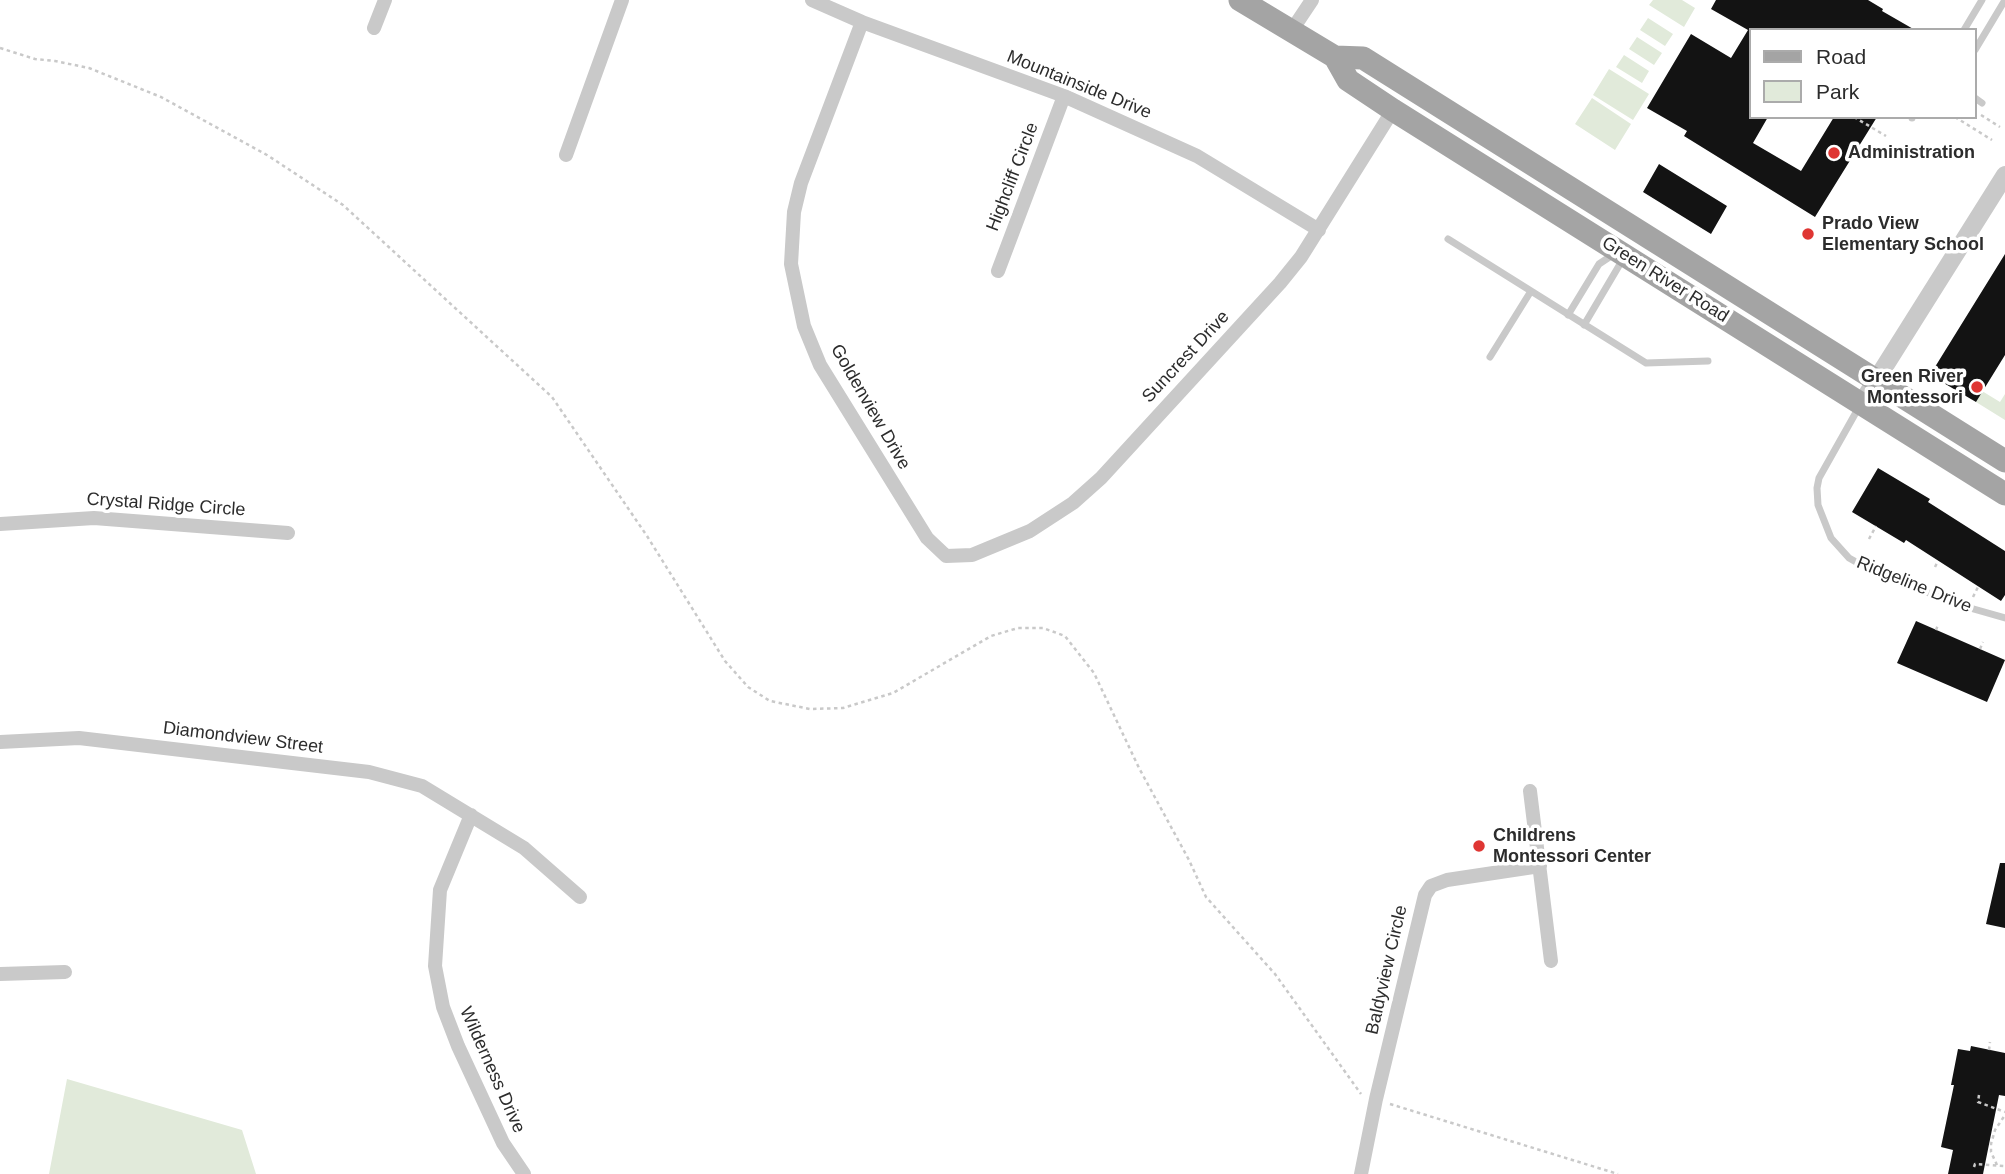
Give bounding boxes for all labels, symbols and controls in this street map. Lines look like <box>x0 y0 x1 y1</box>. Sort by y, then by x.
legend <box>1750 28 1977 119</box>
text: Road <box>1816 45 1866 68</box>
street label: Mountainside Drive <box>1004 46 1154 124</box>
text: Park <box>1816 80 1859 103</box>
street label: Highcliff Circle <box>982 120 1044 234</box>
place label: Administration <box>1848 142 1975 164</box>
marker: Administration <box>1826 145 1842 161</box>
place label: Prado View Elementary School <box>1822 213 1984 256</box>
marker: Prado View Elementary School <box>1800 226 1816 242</box>
street label: Green River Road <box>1598 232 1732 328</box>
street label: Suncrest Drive <box>1138 306 1234 408</box>
street label: Goldenview Drive <box>825 341 915 473</box>
place label: Green River Montessori <box>1861 366 1963 408</box>
marker: Green River Montessori <box>1969 379 1985 395</box>
street label: Crystal Ridge Circle <box>86 489 246 521</box>
street label: Ridgeline Drive <box>1853 552 1975 618</box>
street label: Diamondview Street <box>162 717 324 759</box>
place label: Childrens Montessori Center <box>1493 825 1651 868</box>
marker: Childrens Montessori Center <box>1471 838 1487 854</box>
street label: Baldyview Circle <box>1362 903 1412 1037</box>
street label: Wilderness Drive <box>454 1003 530 1137</box>

